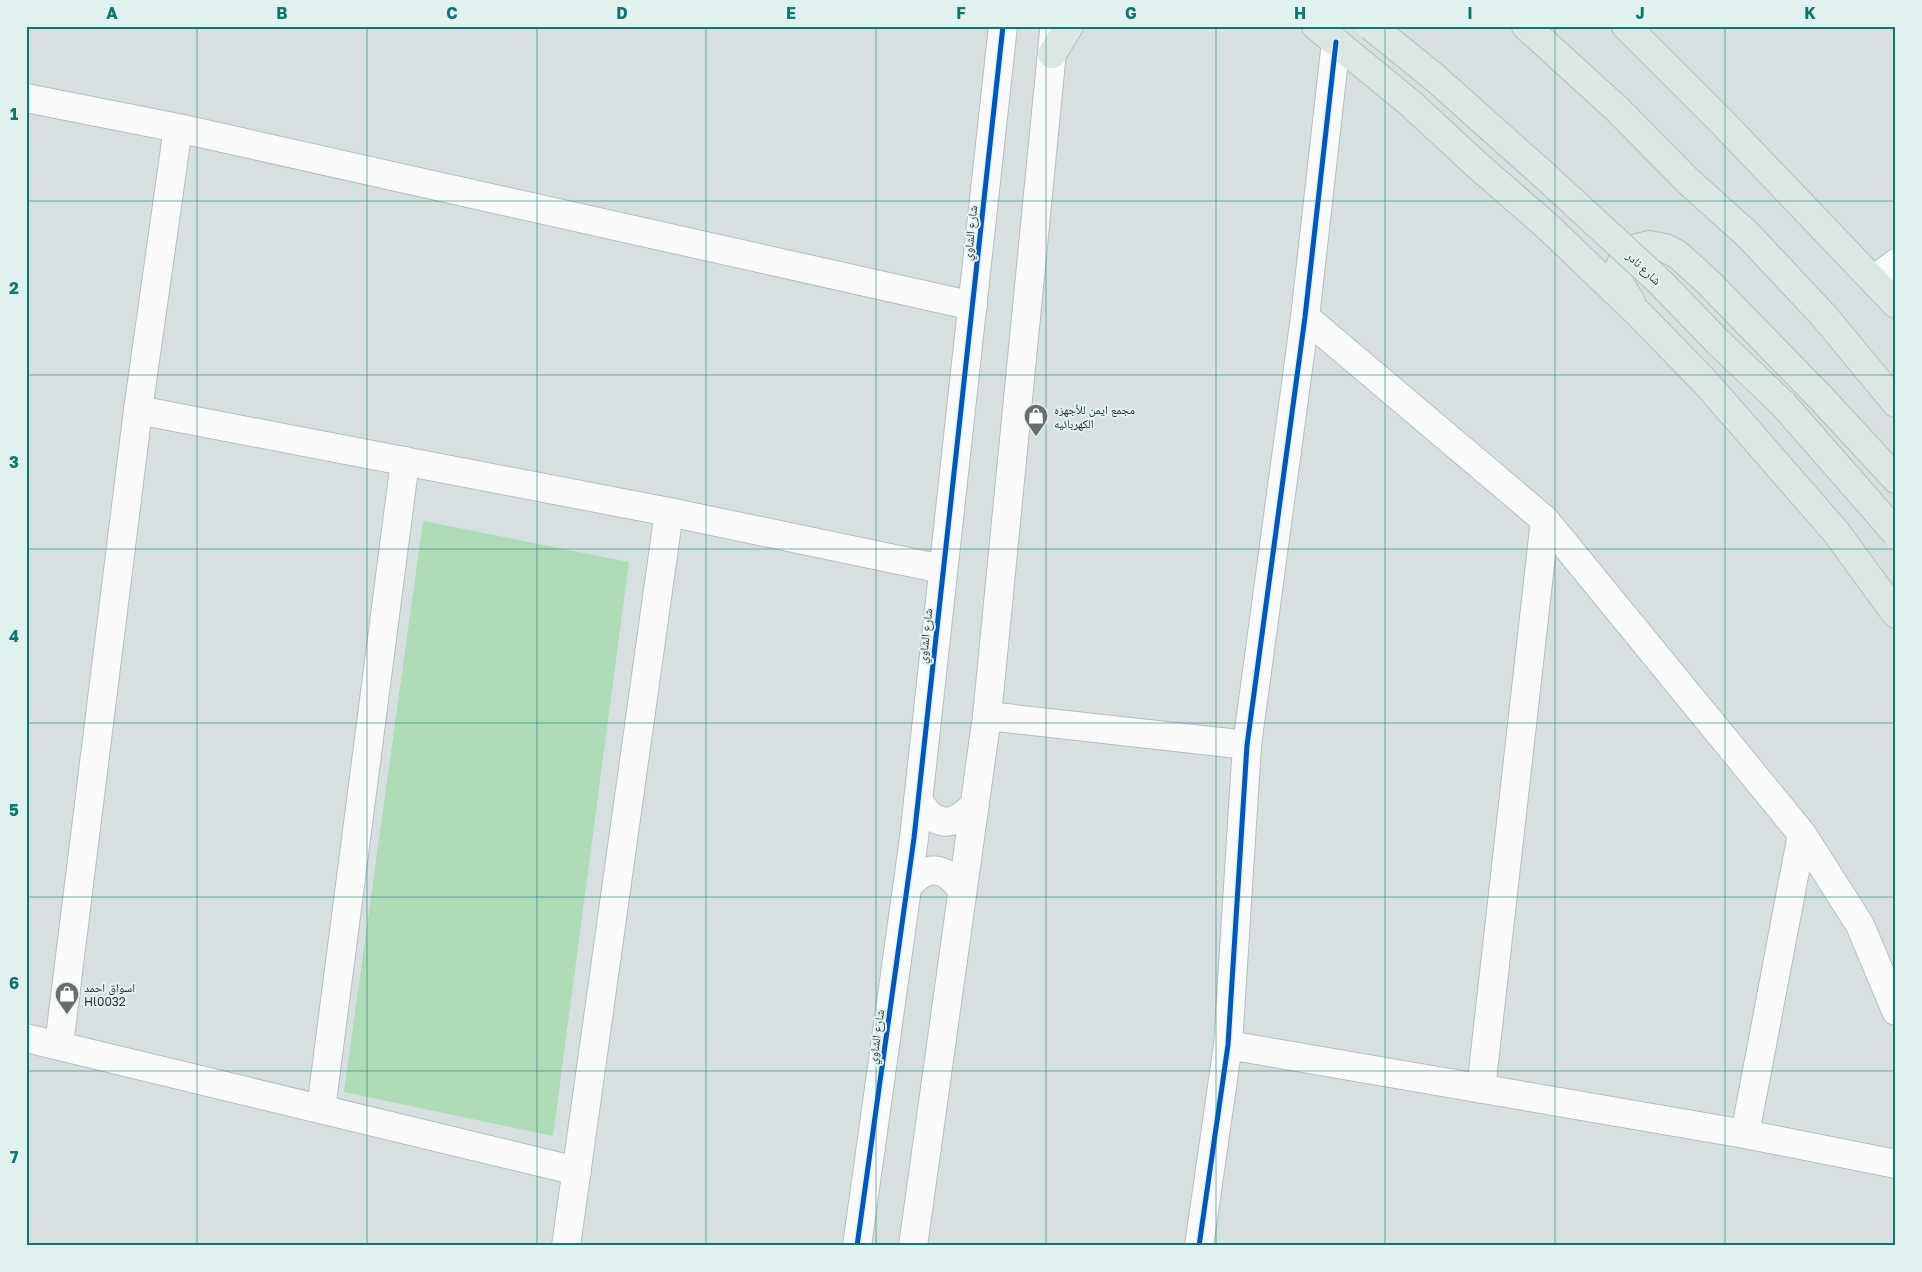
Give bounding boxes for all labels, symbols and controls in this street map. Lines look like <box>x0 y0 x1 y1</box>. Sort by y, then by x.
text: A <box>106 3 118 23</box>
text: B <box>276 3 288 23</box>
text: C <box>446 3 458 23</box>
text: D <box>616 3 628 23</box>
text: E <box>786 3 796 23</box>
text: F <box>956 3 966 23</box>
text: G <box>1125 3 1137 23</box>
text: H <box>1294 3 1306 23</box>
text: I <box>1467 3 1473 23</box>
text: J <box>1635 3 1645 23</box>
text: K <box>1804 3 1816 23</box>
text: 1 <box>10 104 18 124</box>
street label: شارع الشاوي <box>960 205 983 262</box>
street label: شارع نادر <box>1622 248 1664 289</box>
text: 2 <box>9 278 19 298</box>
place label: مجمع ايمن للأجهزه الكهربائيه <box>1054 402 1135 431</box>
shop icon: مجمع ايمن للأجهزه الكهربائيه <box>1023 403 1049 437</box>
text: 3 <box>9 452 19 472</box>
street label: شارع الشاوي <box>915 608 938 665</box>
text: 4 <box>9 626 19 646</box>
text: 5 <box>9 800 19 820</box>
text: 6 <box>9 973 19 993</box>
place label: اسواق احمد Hl0032 <box>84 980 135 1009</box>
shop icon: اسواق احمد Hl0032 <box>54 981 80 1015</box>
street label: شارع الشاوي <box>865 1009 890 1066</box>
text: 7 <box>10 1147 19 1167</box>

